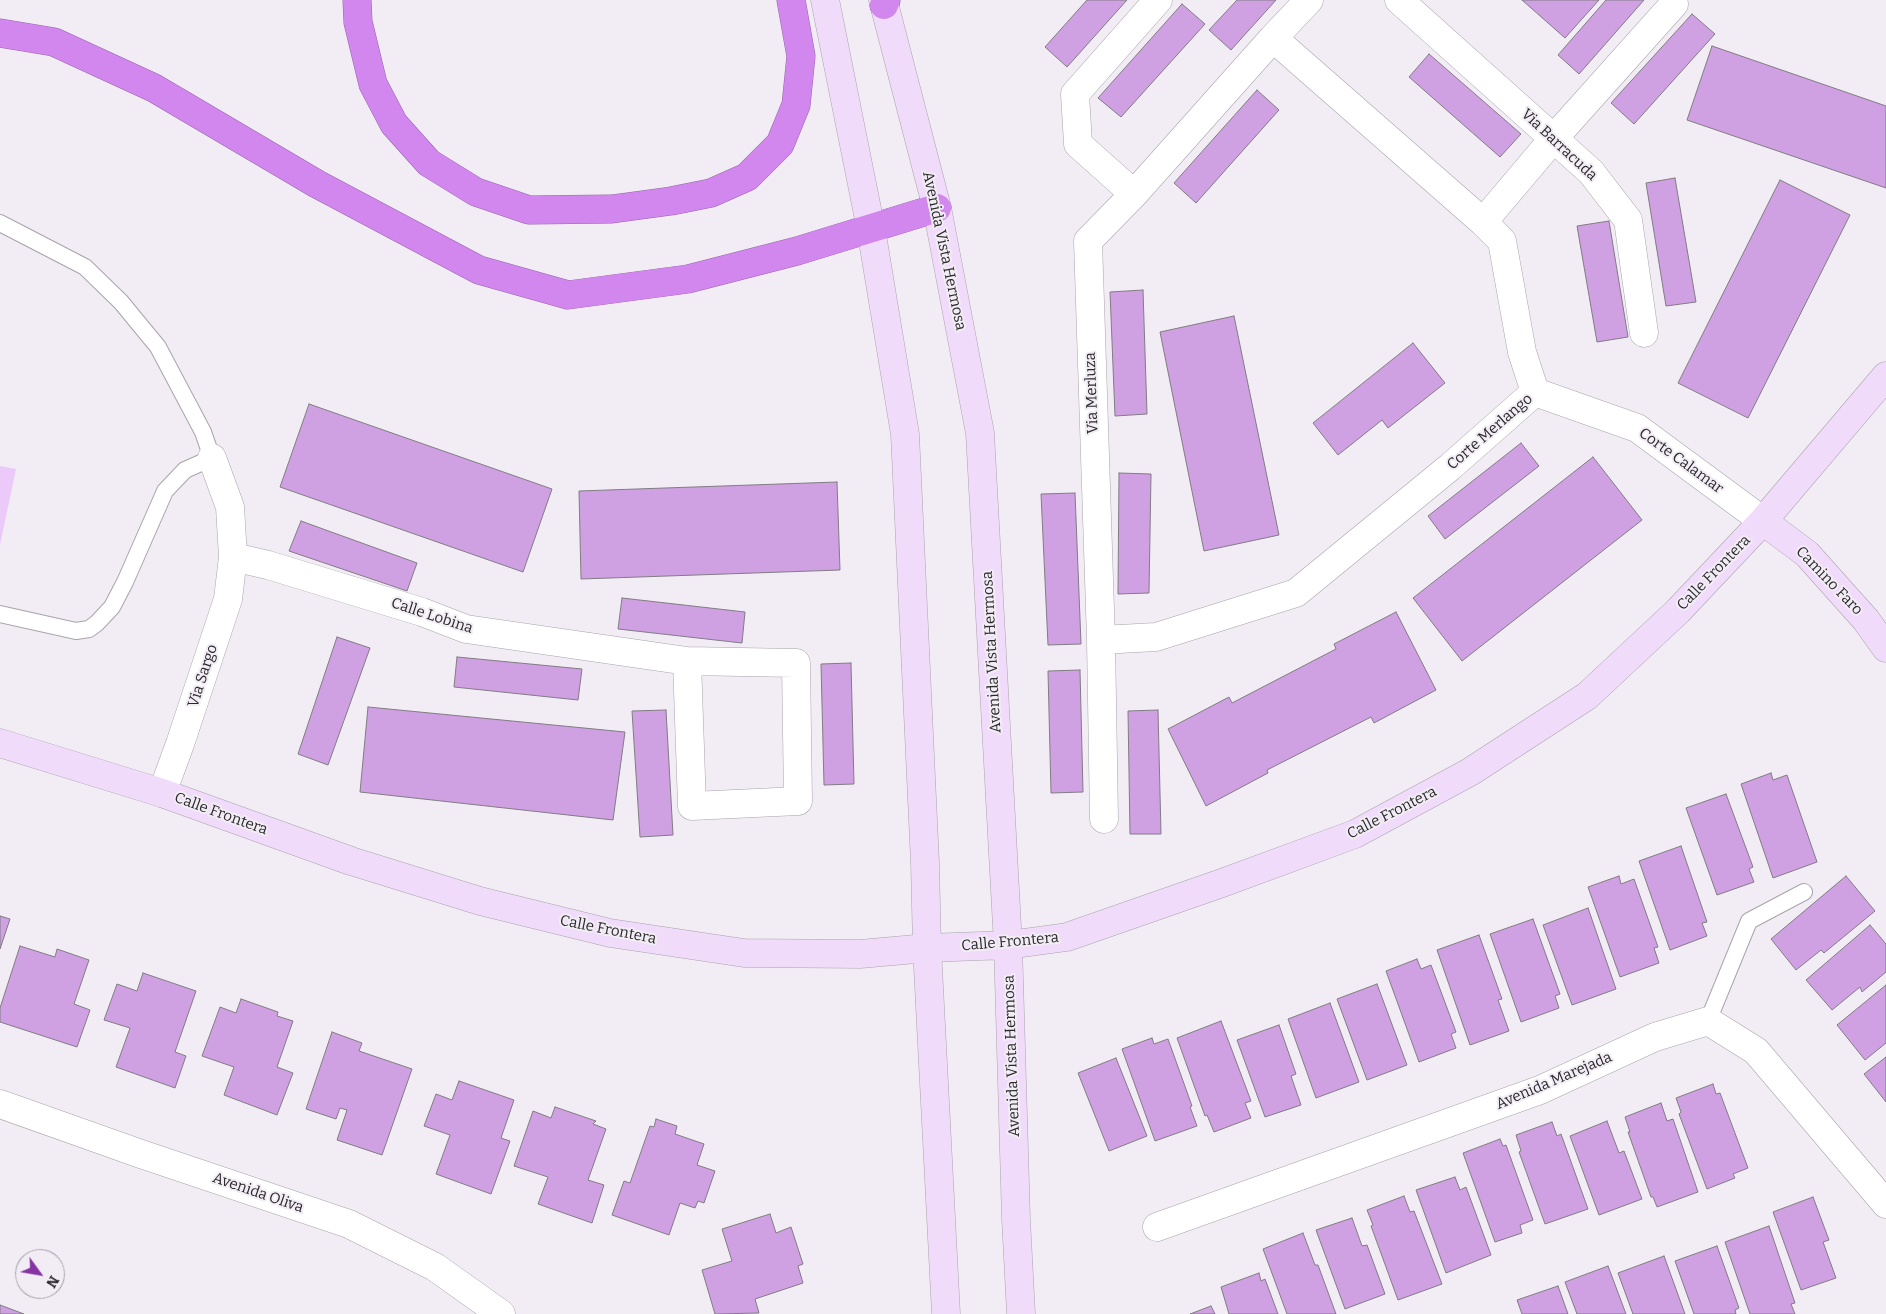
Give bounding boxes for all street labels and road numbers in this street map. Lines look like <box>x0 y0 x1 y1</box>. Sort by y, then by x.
street label: Via Barracuda <box>1517 105 1601 185</box>
street label: Avenida Vista Hermosa <box>918 170 970 332</box>
street label: Via Merluza <box>1082 352 1102 434</box>
street label: Corte Merlango <box>1444 390 1536 474</box>
street label: Corte Calamar <box>1635 424 1727 498</box>
street label: Calle Frontera <box>1674 532 1754 614</box>
street label: Camino Faro <box>1792 543 1866 619</box>
street label: Avenida Vista Hermosa <box>979 571 1005 733</box>
street label: Calle Lobina <box>389 594 475 638</box>
street label: Via Sargo <box>184 642 222 710</box>
street label: Calle Frontera <box>1344 783 1440 843</box>
street label: Calle Frontera <box>172 789 270 839</box>
street label: Calle Frontera <box>558 912 658 948</box>
street label: Calle Frontera <box>961 929 1059 955</box>
street label: Avenida Vista Hermosa <box>1000 975 1024 1137</box>
street label: Avenida Marejada <box>1493 1048 1615 1114</box>
street label: Avenida Oliva <box>210 1169 306 1217</box>

